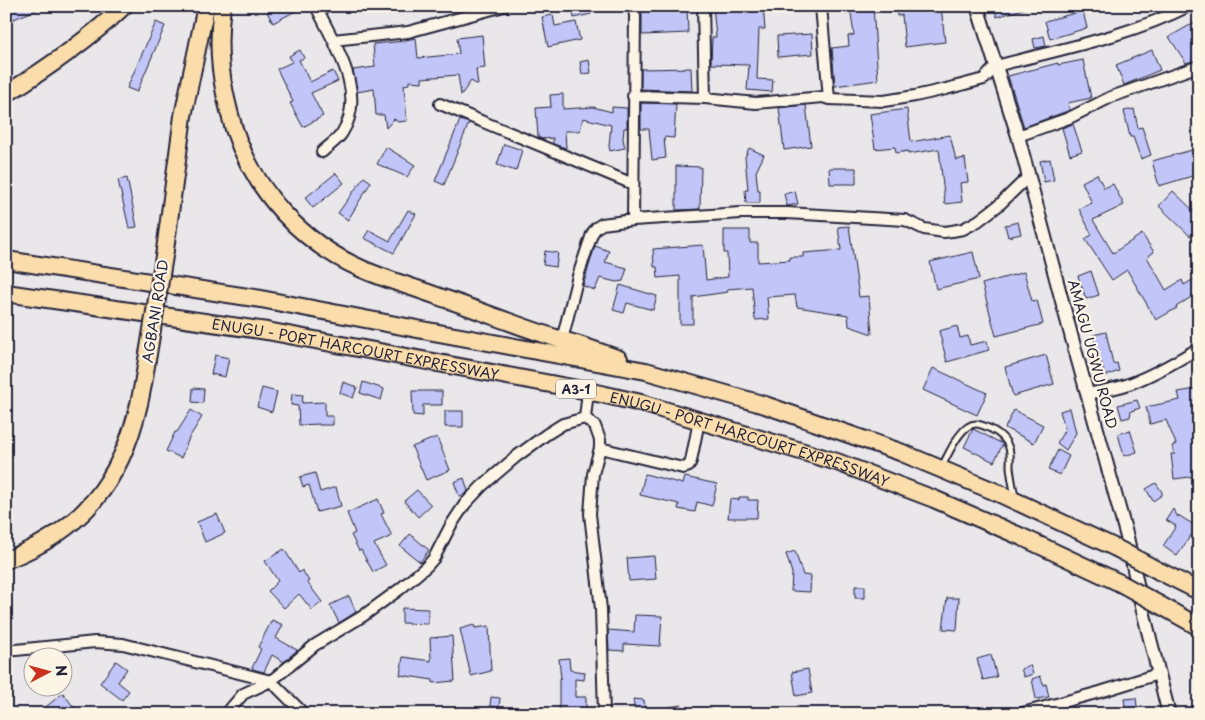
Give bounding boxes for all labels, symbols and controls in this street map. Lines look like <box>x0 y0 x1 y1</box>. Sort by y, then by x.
street label: AGBANI ROAD <box>136 258 174 364</box>
street label: AMAGU UGWU ROAD <box>1063 277 1123 431</box>
street label: ENUGU - PORT HARCOURT EXPRESSWAY <box>211 313 501 385</box>
road number: A3-1 <box>556 379 596 398</box>
street label: ENUGU - PORT HARCOURT EXPRESSWAY <box>608 386 893 492</box>
north arrow <box>22 648 72 698</box>
text: N <box>50 664 72 677</box>

